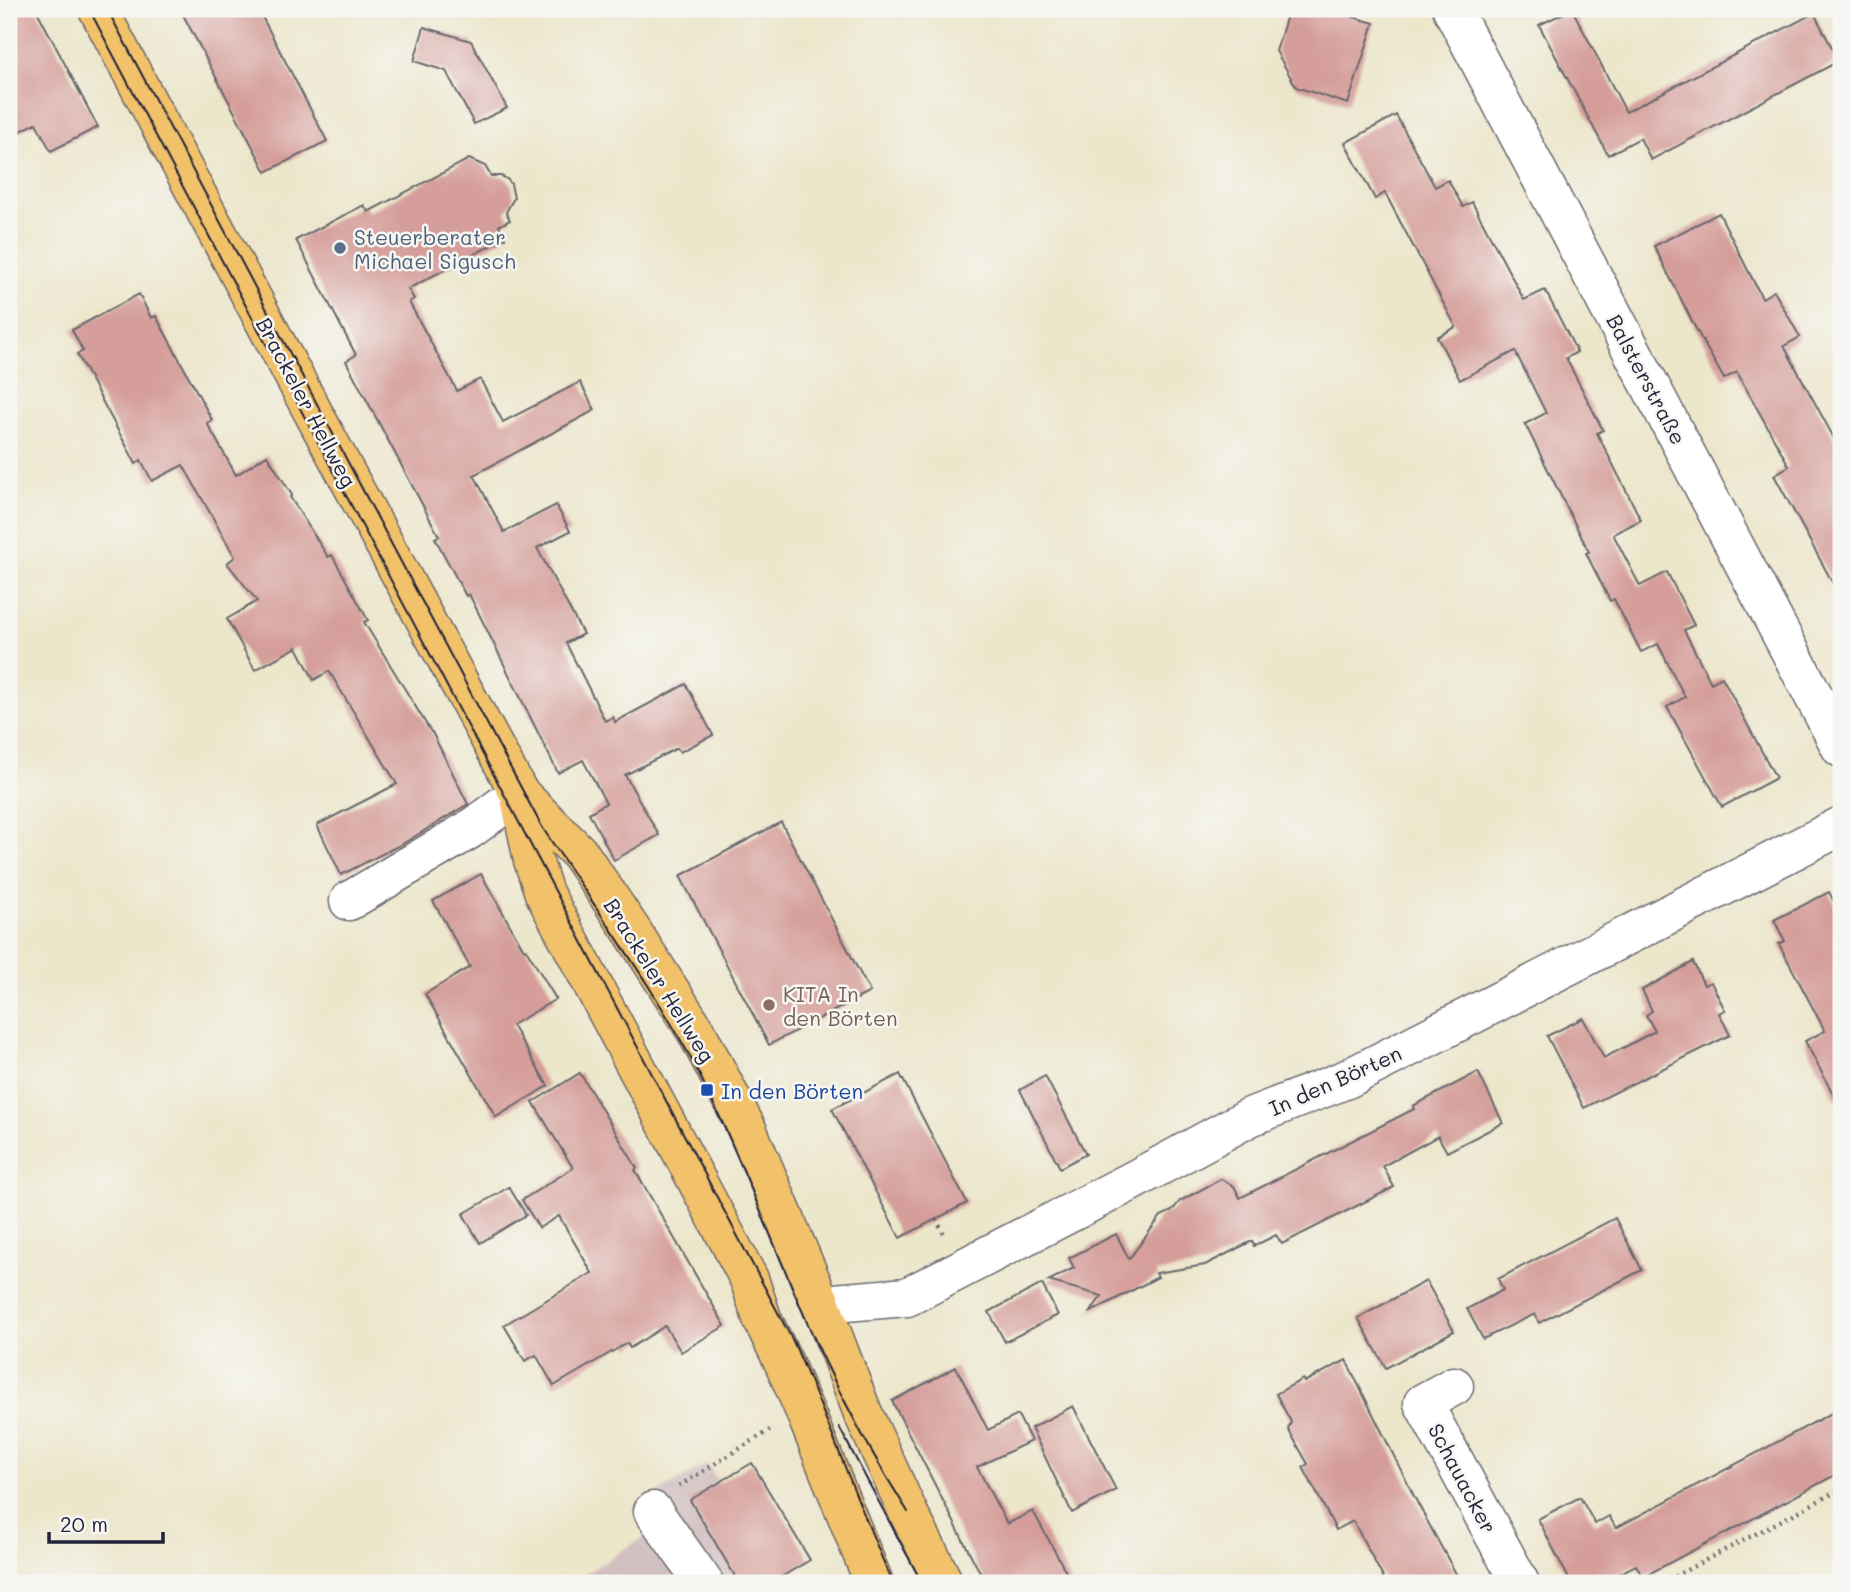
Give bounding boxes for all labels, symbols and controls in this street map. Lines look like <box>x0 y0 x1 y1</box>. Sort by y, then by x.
place label: Steuerberater Michael Sigusch <box>354 223 516 274</box>
marker: Steuerberater Michael Sigusch <box>332 240 348 256</box>
street label: Balsterstraße <box>1601 309 1693 449</box>
street label: Brackeler Hellweg <box>251 312 363 492</box>
street label: Brackeler Hellweg <box>599 893 721 1067</box>
place label: KITA In den Börten <box>783 980 898 1031</box>
marker: KITA In den Börten <box>761 997 777 1013</box>
street label: In den Börten <box>1265 1039 1405 1121</box>
place label: In den Börten <box>721 1077 863 1104</box>
marker: In den Börten <box>699 1082 715 1098</box>
street label: Schauacker <box>1423 1418 1503 1538</box>
scale bar <box>49 1501 163 1545</box>
text: 20 m <box>60 1510 108 1537</box>

